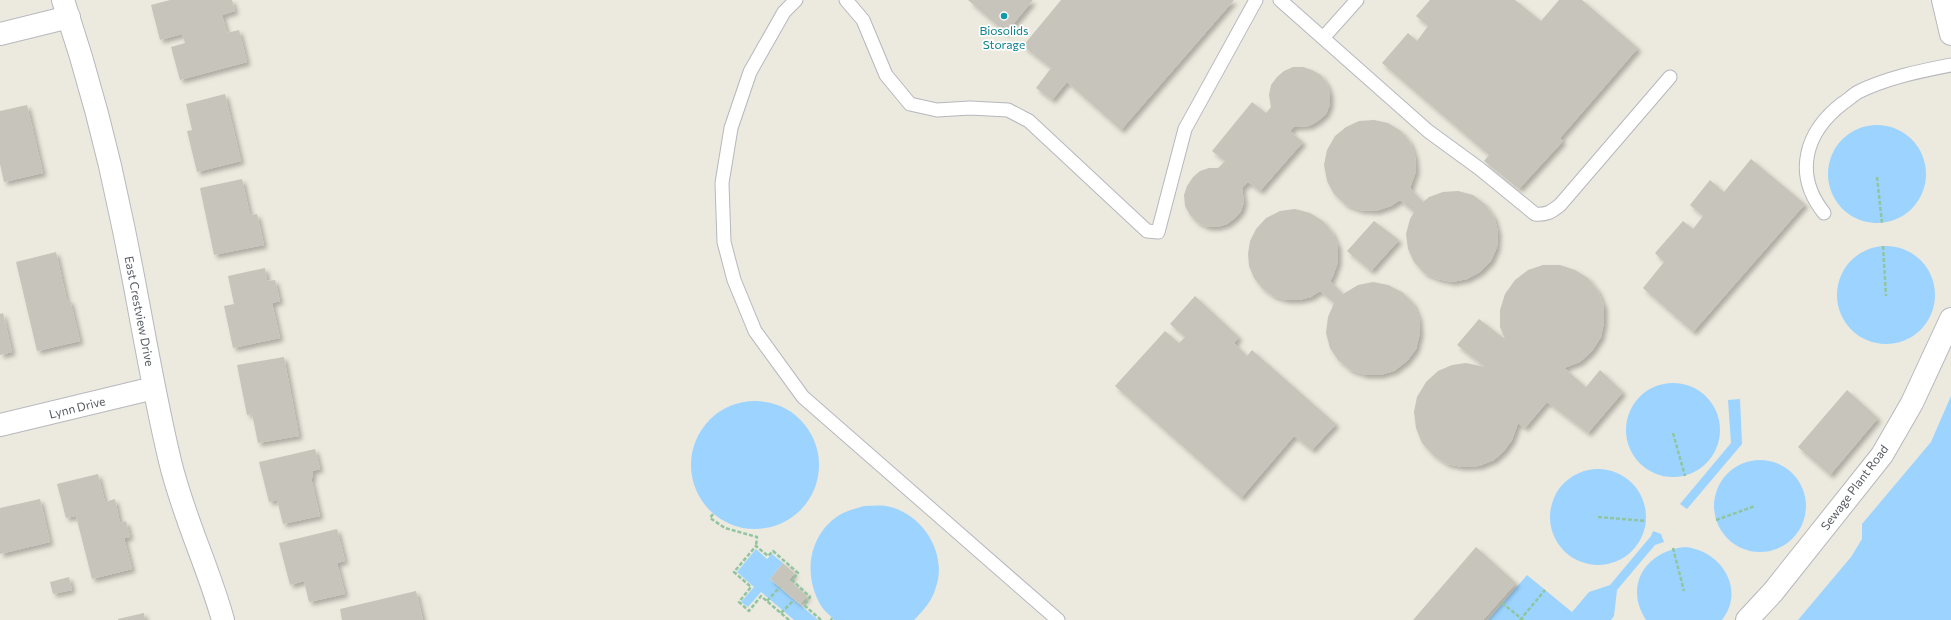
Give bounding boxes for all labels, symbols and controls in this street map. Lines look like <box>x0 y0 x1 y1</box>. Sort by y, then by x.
marker: Biosolids Storage <box>999 11 1009 21</box>
place label: Biosolids Storage <box>979 23 1029 51</box>
street label: East Crestview Drive <box>122 255 158 367</box>
street label: Lynn Drive <box>47 393 107 421</box>
street label: Sewage Plant Road <box>1817 442 1891 532</box>

